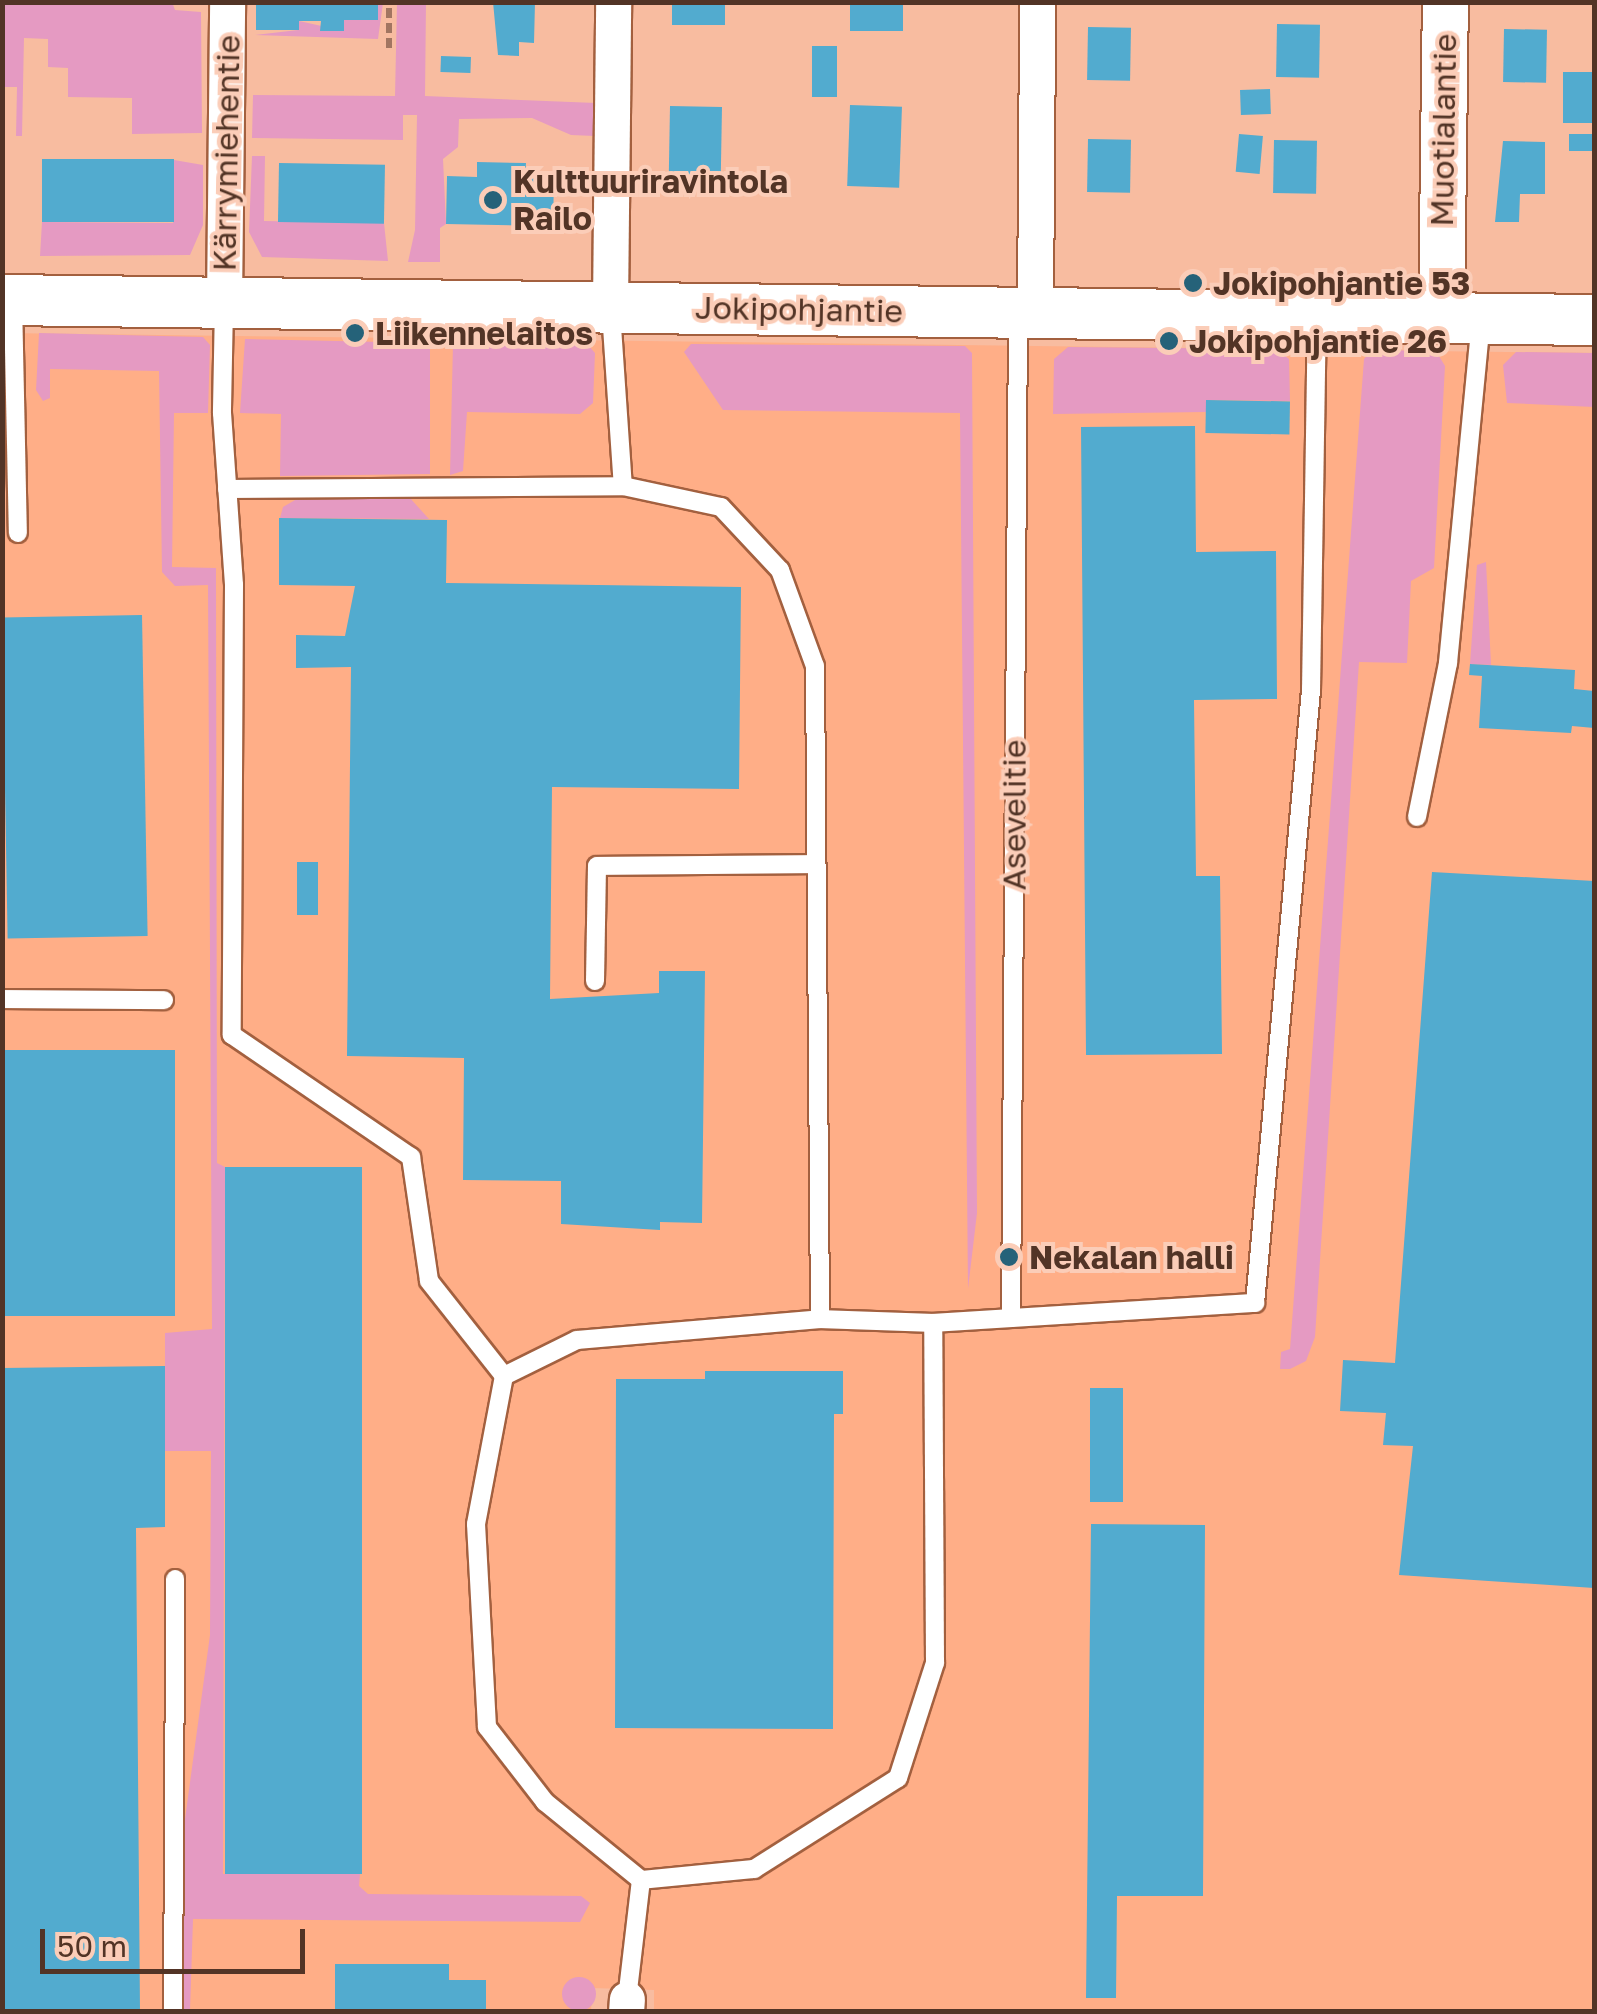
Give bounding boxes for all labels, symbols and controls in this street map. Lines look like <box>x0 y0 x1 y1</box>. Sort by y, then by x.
street label: Muotialantie <box>1422 33 1464 227</box>
street label: Kärrymiehentie <box>205 34 247 272</box>
place label: Kulttuuriravintola Railo <box>513 163 788 238</box>
marker: Kulttuuriravintola Railo <box>482 189 504 211</box>
place label: Jokipohjantie 53 <box>1213 264 1470 302</box>
marker: Jokipohjantie 53 <box>1182 272 1204 294</box>
street label: Jokipohjantie <box>695 288 903 330</box>
place label: Liikennelaitos <box>375 314 593 352</box>
marker: Liikennelaitos <box>344 322 366 344</box>
place label: Jokipohjantie 26 <box>1189 322 1447 360</box>
marker: Jokipohjantie 26 <box>1158 330 1180 352</box>
street label: Asevelitie <box>995 740 1033 890</box>
place label: Nekalan halli <box>1029 1238 1234 1276</box>
marker: Nekalan halli <box>998 1246 1020 1268</box>
scale bar <box>45 1909 310 1971</box>
text: 50 m <box>57 1928 127 1964</box>

